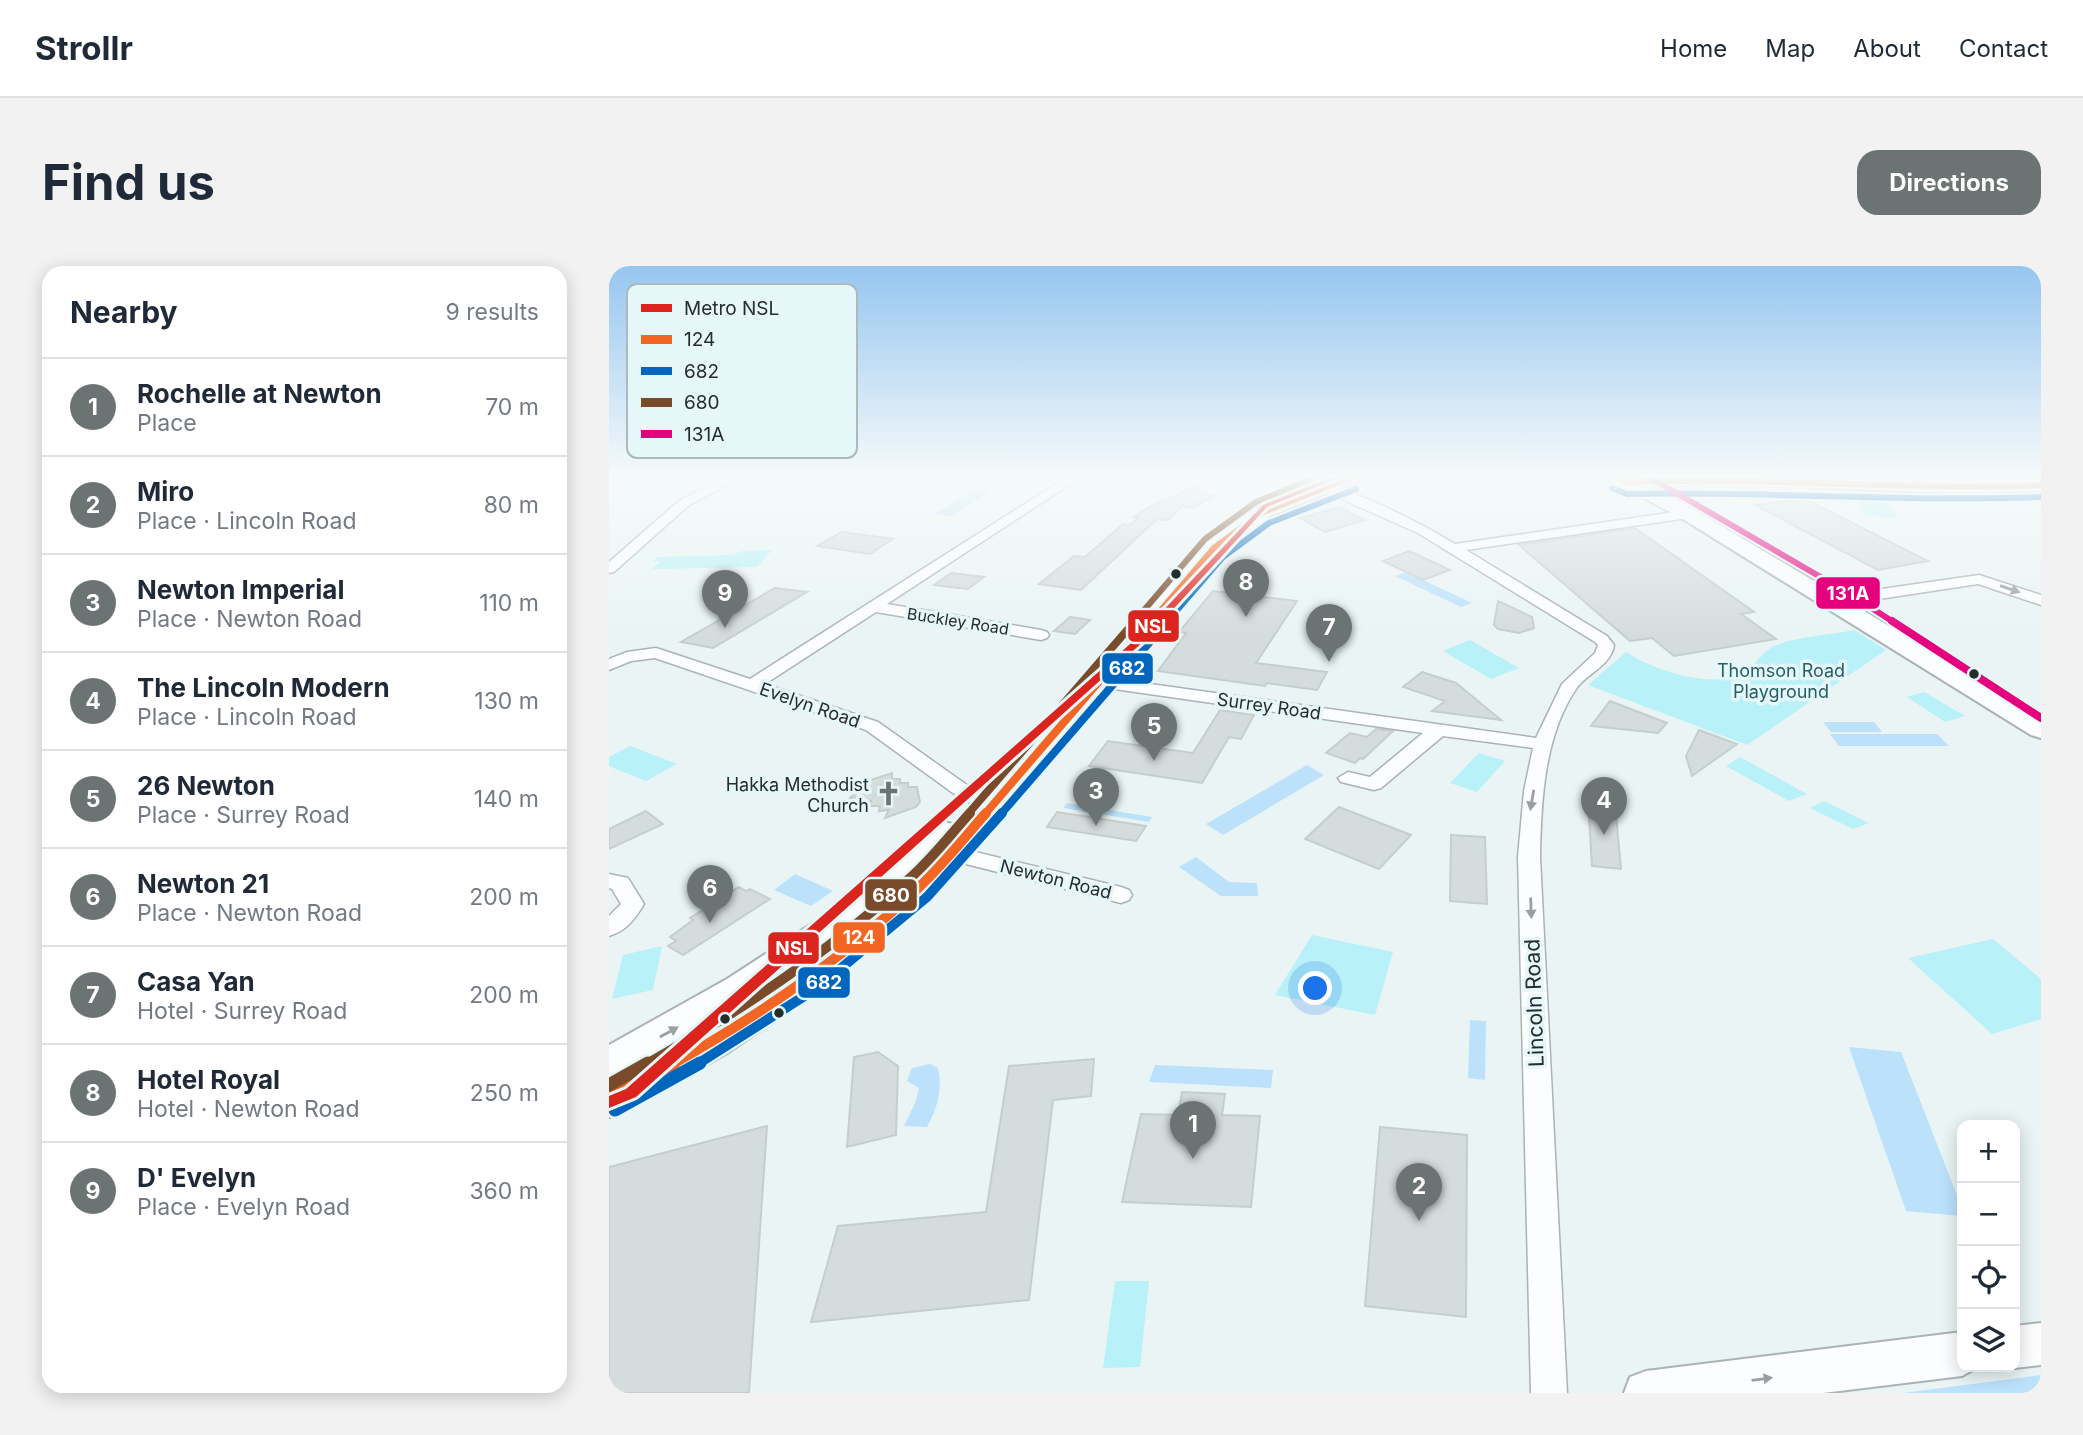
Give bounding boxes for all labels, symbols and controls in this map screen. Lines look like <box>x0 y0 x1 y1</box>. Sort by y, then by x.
text: Strollr <box>35 28 133 68</box>
text: Home <box>1660 34 1727 63</box>
text: Map <box>1765 34 1815 63</box>
text: About <box>1853 34 1921 63</box>
text: Contact <box>1959 34 2048 63</box>
button: Directions <box>1857 150 2041 215</box>
text: Find us <box>42 153 215 212</box>
legend <box>627 284 857 458</box>
text: Nearby <box>70 294 178 330</box>
text: Metro NSL <box>684 297 779 320</box>
text: 9 results <box>445 298 539 326</box>
text: 124 <box>684 328 715 351</box>
text: 682 <box>684 360 719 383</box>
text: Rochelle at Newton <box>137 378 382 409</box>
text: 680 <box>684 391 720 414</box>
text: 1 <box>88 393 98 421</box>
text: 70 m <box>485 393 539 421</box>
text: Place <box>137 409 197 437</box>
text: 131A <box>684 423 724 446</box>
text: Miro <box>137 476 194 507</box>
text: 2 <box>86 491 100 519</box>
text: 80 m <box>484 491 539 519</box>
text: Place · Lincoln Road <box>137 507 357 535</box>
pin: 8 <box>1223 559 1269 617</box>
unlabelled marker <box>1169 567 1183 581</box>
pin: 9 <box>702 570 748 628</box>
text: Newton Imperial <box>137 574 344 605</box>
line badge: 131A <box>1815 576 1881 610</box>
text: 131A <box>1827 582 1869 605</box>
one-way arrow <box>2000 585 2021 595</box>
text: 3 <box>86 589 100 617</box>
text: 110 m <box>479 589 539 617</box>
street label: Buckley Road <box>906 603 1010 639</box>
pin: 7 <box>1306 604 1352 662</box>
text: Place · Newton Road <box>137 605 362 633</box>
line badge: NSL <box>1127 609 1180 643</box>
text: NSL <box>1134 615 1172 638</box>
line badge: 682 <box>1101 652 1154 685</box>
text: 682 <box>1109 657 1145 680</box>
park label: Thomson Road Playground <box>1717 660 1845 702</box>
unlabelled marker <box>1967 667 1981 681</box>
text: The Lincoln Modern <box>137 672 390 703</box>
street label: Evelyn Road <box>757 678 863 732</box>
text: 4 <box>85 687 101 715</box>
text: 130 m <box>474 687 539 715</box>
street label: Surrey Road <box>1216 688 1322 724</box>
text: Place · Lincoln Road <box>137 703 357 731</box>
pin: 5 <box>1131 703 1177 761</box>
pin: 3 <box>1073 768 1119 826</box>
text: 26 Newton <box>137 770 275 801</box>
place label: Hakka Methodist Church <box>726 774 869 816</box>
pin: 4 <box>1581 777 1627 835</box>
church icon: Hakka Methodist Church <box>875 780 903 808</box>
text: 5 <box>86 785 100 813</box>
text: 140 m <box>474 785 539 813</box>
one-way arrow <box>1526 789 1537 811</box>
text: Place · Surrey Road <box>137 801 350 829</box>
street label: Newton Road <box>998 855 1114 903</box>
pin: 6 <box>687 865 733 923</box>
text: Newton 21 <box>137 868 269 899</box>
line badge: 680 <box>864 878 918 912</box>
text: 6 <box>86 883 100 911</box>
text: 200 m <box>469 883 539 911</box>
text: 680 <box>872 884 910 907</box>
one-way arrow <box>1525 897 1536 919</box>
text: Place · Newton Road <box>137 899 362 927</box>
line badge: 124 <box>832 921 886 954</box>
text: 124 <box>843 926 875 949</box>
line badge: NSL <box>767 931 820 965</box>
text: NSL <box>775 937 813 960</box>
street label: Lincoln Road <box>1519 939 1549 1067</box>
text: Casa Yan <box>137 966 255 997</box>
line badge: 682 <box>797 966 851 999</box>
text: 682 <box>806 971 842 994</box>
your location <box>1298 971 1332 1005</box>
text: 7 <box>86 981 100 1009</box>
text: 200 m <box>469 981 539 1009</box>
text: Hotel · Surrey Road <box>137 997 347 1025</box>
unlabelled marker <box>772 1006 786 1020</box>
unlabelled marker <box>718 1012 732 1026</box>
one-way arrow <box>659 1026 678 1038</box>
text: Hotel Royal <box>137 1064 280 1095</box>
text: 8 <box>86 1079 100 1107</box>
text: 250 m <box>470 1079 539 1107</box>
text: Hotel · Newton Road <box>137 1095 360 1123</box>
pin: 1 <box>1170 1101 1216 1159</box>
map controls <box>1957 1120 2020 1372</box>
button: + <box>1957 1120 2020 1183</box>
text: D' Evelyn <box>137 1162 256 1193</box>
pin: 2 <box>1396 1163 1442 1221</box>
text: 9 <box>86 1177 100 1205</box>
text: 360 m <box>469 1177 539 1205</box>
button: − <box>1957 1183 2020 1246</box>
text: Place · Evelyn Road <box>137 1193 350 1221</box>
button: locate <box>1957 1246 2020 1309</box>
button: layers <box>1957 1309 2020 1372</box>
one-way arrow <box>1751 1373 1773 1384</box>

